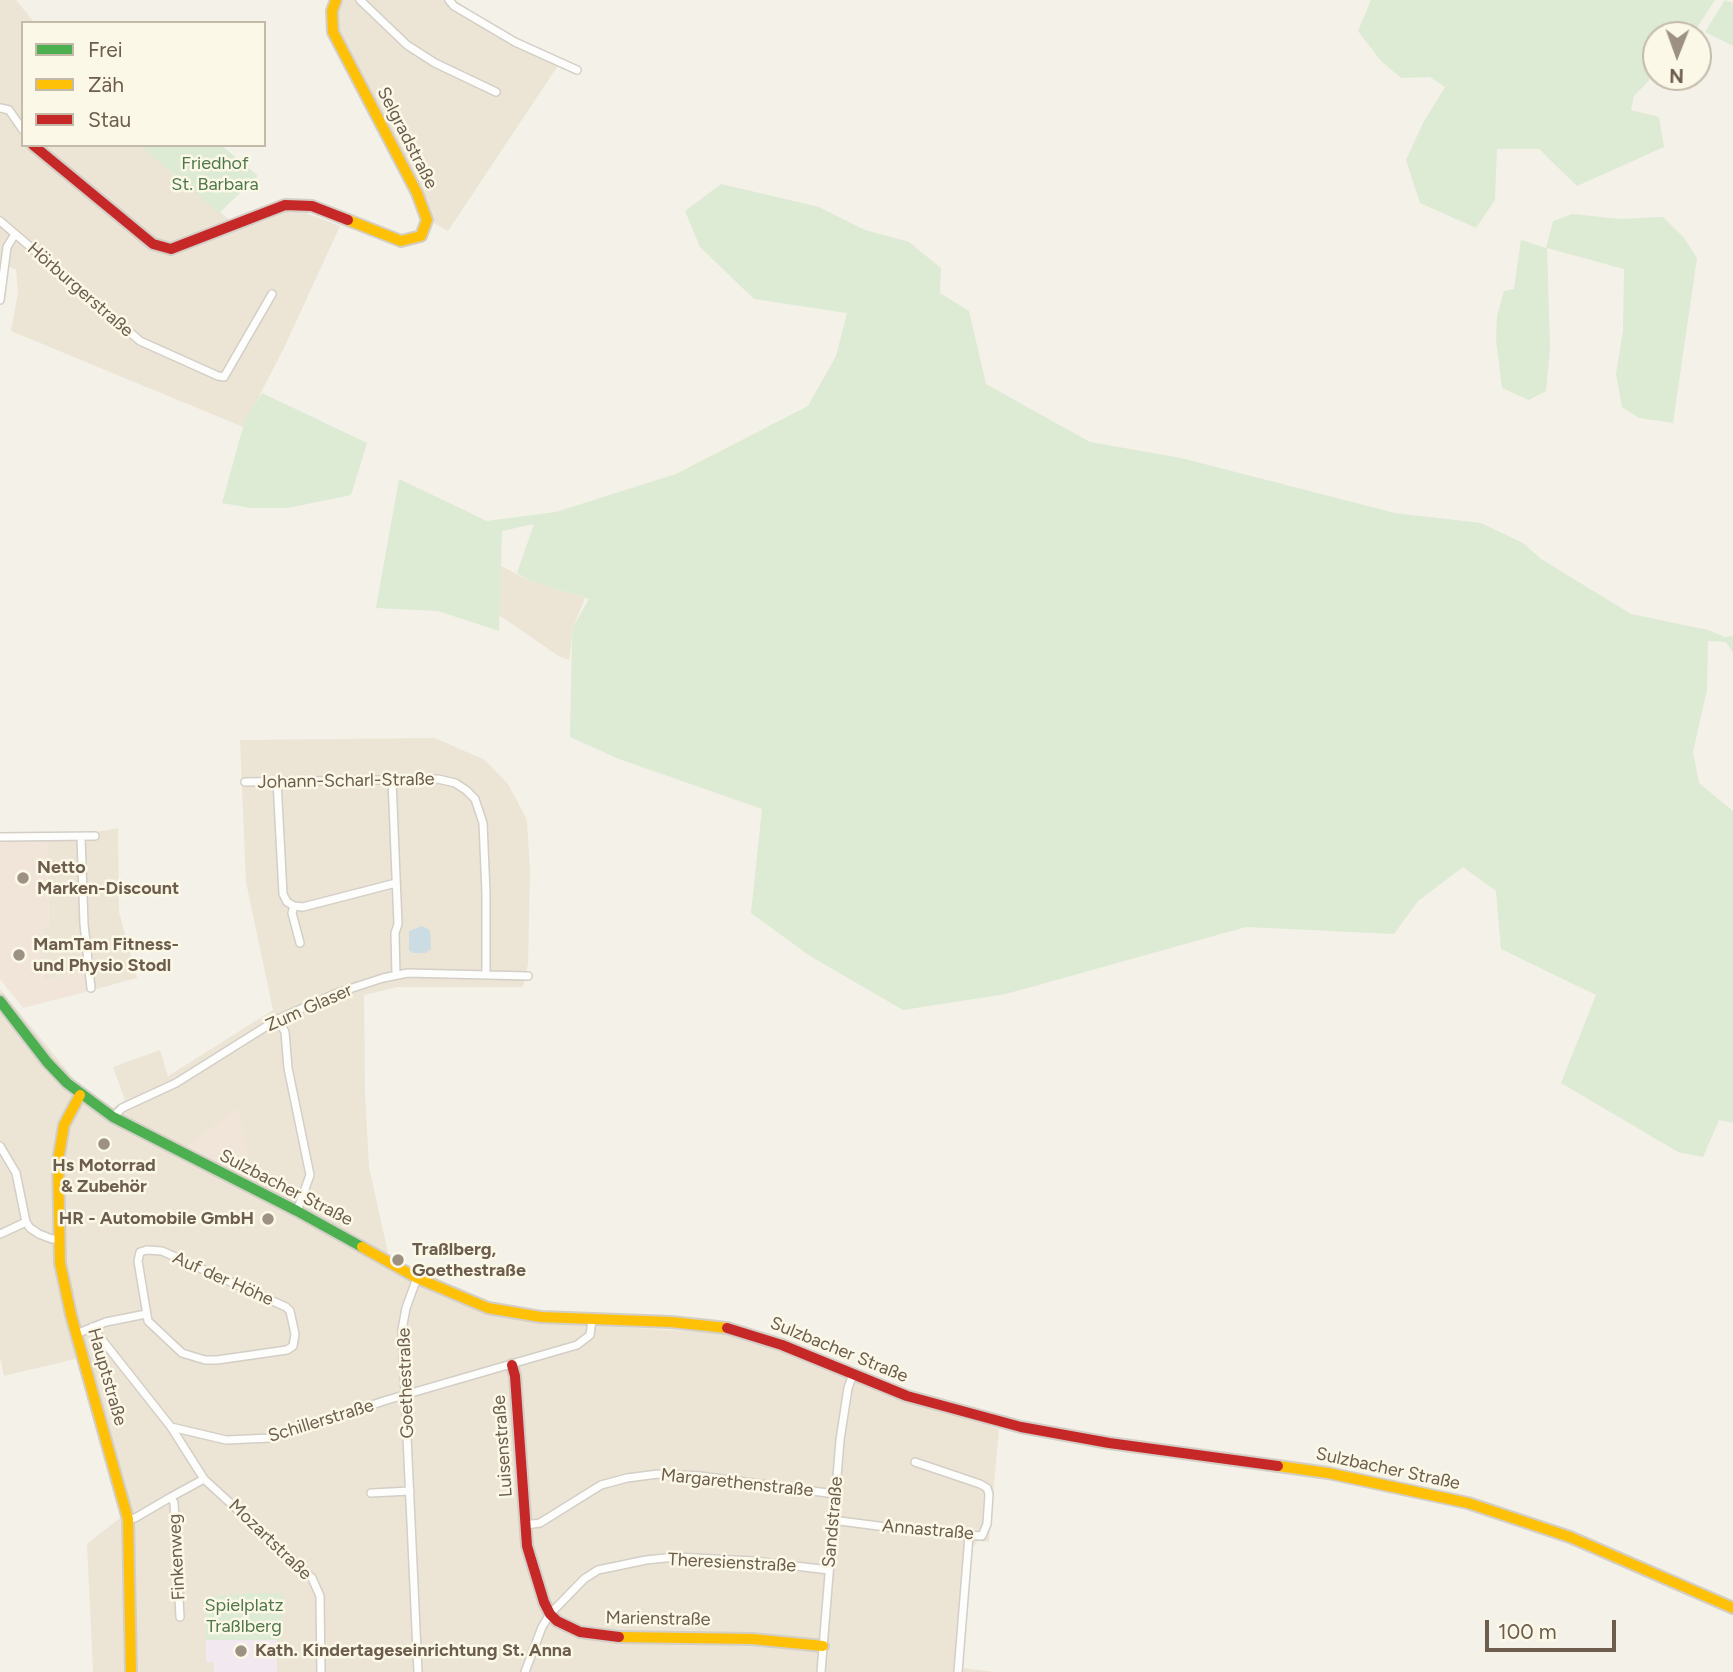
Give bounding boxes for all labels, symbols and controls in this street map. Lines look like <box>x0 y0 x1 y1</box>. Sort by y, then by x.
legend <box>21 21 266 147</box>
north arrow <box>1642 21 1712 91</box>
text: Frei <box>88 37 123 62</box>
text: N <box>1669 64 1684 87</box>
text: Zäh <box>88 72 124 97</box>
street label: Selgradstraße <box>372 83 442 193</box>
text: Stau <box>88 107 131 132</box>
park label: Friedhof St. Barbara <box>171 153 259 196</box>
street label: Hörburgerstraße <box>22 238 138 342</box>
street label: Johann-Scharl-Straße <box>257 769 435 793</box>
place label: Netto Marken-Discount <box>37 857 179 900</box>
marker: Netto Marken-Discount <box>15 870 31 886</box>
place label: MamTam Fitness- und Physio Stodl <box>33 934 179 976</box>
marker: MamTam Fitness- und Physio Stodl <box>11 947 27 963</box>
street label: Zum Glaser <box>262 979 356 1037</box>
marker: Hs Motorrad & Zubehör <box>96 1136 112 1152</box>
street label: Sulzbacher Straße <box>216 1145 356 1231</box>
place label: Hs Motorrad & Zubehör <box>52 1155 156 1198</box>
place label: HR - Automobile GmbH <box>59 1208 254 1230</box>
marker: HR - Automobile GmbH <box>260 1211 276 1227</box>
place label: Traßlberg, Goethestraße <box>412 1239 526 1282</box>
street label: Auf der Höhe <box>169 1247 277 1311</box>
marker: Traßlberg, Goethestraße <box>390 1252 406 1268</box>
street label: Sulzbacher Straße <box>767 1312 911 1388</box>
street label: Hauptstraße <box>83 1326 131 1428</box>
street label: Goethestraße <box>393 1327 419 1439</box>
street label: Luisenstraße <box>489 1394 517 1498</box>
street label: Schillerstraße <box>266 1395 376 1447</box>
street label: Sulzbacher Straße <box>1314 1443 1462 1495</box>
street label: Margarethenstraße <box>660 1464 814 1502</box>
street label: Sandstraße <box>818 1476 848 1568</box>
street label: Mozartstraße <box>224 1495 316 1585</box>
street label: Finkenweg <box>164 1513 190 1601</box>
street label: Annastraße <box>881 1515 975 1545</box>
street label: Theresienstraße <box>667 1549 797 1577</box>
park label: Spielplatz Traßlberg <box>204 1595 284 1638</box>
scale bar <box>1488 1606 1619 1650</box>
street label: Marienstraße <box>605 1607 711 1631</box>
text: 100 m <box>1498 1619 1557 1644</box>
place label: Kath. Kindertageseinrichtung St. Anna <box>255 1640 572 1662</box>
marker: Kath. Kindertageseinrichtung St. Anna <box>233 1643 249 1659</box>

